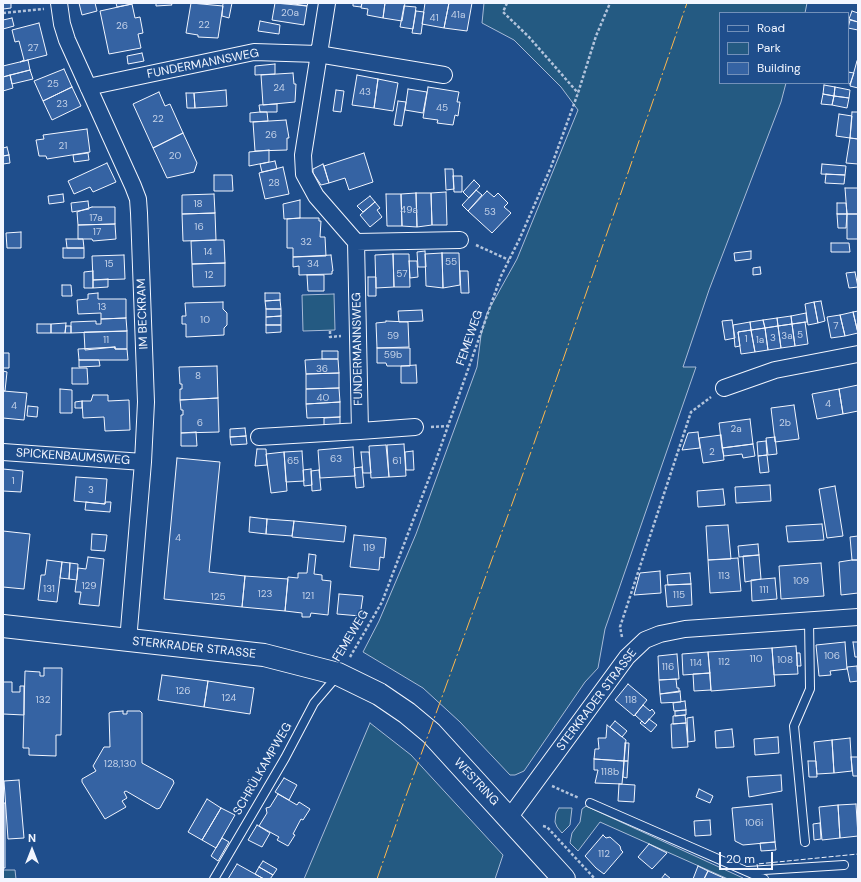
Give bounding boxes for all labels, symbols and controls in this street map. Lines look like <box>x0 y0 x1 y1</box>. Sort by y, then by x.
house number: 20a <box>281 7 299 19</box>
house number: 41a <box>451 9 465 21</box>
house number: 41 <box>429 12 439 24</box>
legend <box>719 12 849 84</box>
house number: 22 <box>198 19 210 31</box>
house number: 26 <box>116 20 128 32</box>
text: Road <box>757 20 785 36</box>
text: Park <box>757 40 781 56</box>
house number: 27 <box>28 42 38 54</box>
street label: FUNDERMANNSWEG <box>146 46 260 82</box>
text: Building <box>757 60 801 76</box>
house number: 25 <box>47 78 59 90</box>
house number: 24 <box>273 82 285 94</box>
house number: 43 <box>359 86 371 98</box>
house number: 23 <box>56 98 68 110</box>
house number: 45 <box>436 102 448 114</box>
house number: 22 <box>152 113 164 125</box>
house number: 26 <box>265 129 277 141</box>
house number: 21 <box>59 140 67 152</box>
house number: 20 <box>169 150 181 162</box>
house number: 28 <box>268 177 280 189</box>
house number: 18 <box>193 198 203 210</box>
house number: 49a <box>400 204 418 216</box>
house number: 53 <box>484 206 496 218</box>
house number: 17a <box>89 212 103 224</box>
house number: 16 <box>194 221 204 233</box>
house number: 17 <box>93 226 101 238</box>
house number: 32 <box>300 236 312 248</box>
house number: 14 <box>203 246 213 258</box>
house number: 55 <box>445 256 457 268</box>
house number: 15 <box>104 258 114 270</box>
house number: 34 <box>307 258 319 270</box>
house number: 57 <box>396 268 408 280</box>
house number: 12 <box>205 269 213 281</box>
street label: IM BECKRAM <box>135 278 151 350</box>
street label: FUNDERMANNSWEG <box>350 292 366 406</box>
house number: 13 <box>97 301 107 313</box>
street label: FEMEWEG <box>454 308 486 368</box>
house number: 10 <box>200 314 210 326</box>
house number: 7 <box>833 320 839 332</box>
house number: 5 <box>797 329 803 341</box>
house number: 59 <box>387 330 399 342</box>
house number: 3a <box>781 330 793 342</box>
house number: 3 <box>770 332 776 344</box>
house number: 1 <box>744 333 748 345</box>
house number: 11 <box>103 334 109 346</box>
house number: 1a <box>756 334 764 346</box>
house number: 59b <box>384 349 402 361</box>
house number: 36 <box>316 363 328 375</box>
house number: 8 <box>195 370 201 382</box>
house number: 40 <box>317 392 329 404</box>
house number: 4 <box>825 398 831 410</box>
house number: 4 <box>11 400 17 412</box>
house number: 6 <box>197 417 203 429</box>
house number: 2b <box>779 417 791 429</box>
house number: 2a <box>730 423 742 435</box>
street label: SPICKENBAUMSWEG <box>15 446 131 468</box>
house number: 2 <box>709 446 715 458</box>
house number: 63 <box>330 453 342 465</box>
house number: 65 <box>287 455 299 467</box>
house number: 61 <box>392 455 402 467</box>
house number: 1 <box>11 475 15 487</box>
house number: 3 <box>88 484 94 496</box>
house number: 4 <box>175 532 181 544</box>
house number: 119 <box>363 542 375 554</box>
house number: 113 <box>718 570 730 582</box>
house number: 109 <box>793 575 809 587</box>
house number: 129 <box>81 580 97 592</box>
house number: 131 <box>43 583 55 595</box>
house number: 111 <box>759 584 769 596</box>
house number: 123 <box>258 588 272 600</box>
house number: 115 <box>673 589 685 601</box>
house number: 121 <box>302 590 314 602</box>
house number: 125 <box>211 591 225 603</box>
street label: FEMEWEG <box>330 608 372 664</box>
street label: STERKRADER STRASSE <box>132 634 256 662</box>
street label: STERKRADER STRASSE <box>554 646 640 754</box>
house number: 106 <box>824 650 840 662</box>
house number: 110 <box>749 653 763 665</box>
house number: 108 <box>777 654 793 666</box>
house number: 112 <box>718 656 730 668</box>
house number: 114 <box>690 657 702 669</box>
house number: 116 <box>662 661 674 673</box>
house number: 126 <box>175 685 191 697</box>
house number: 124 <box>222 692 236 704</box>
house number: 132 <box>36 694 50 706</box>
house number: 118 <box>625 694 637 706</box>
street label: SCHRÜLKAMPWEG <box>231 720 295 818</box>
street label: WESTRING <box>451 755 501 809</box>
house number: 128,130 <box>104 758 136 770</box>
house number: 118b <box>601 766 619 778</box>
house number: 106i <box>745 817 763 829</box>
north arrow <box>12 830 52 870</box>
text: N <box>28 831 36 845</box>
scale bar <box>721 844 775 870</box>
house number: 112 <box>598 848 610 860</box>
text: 20 m <box>726 851 755 867</box>

